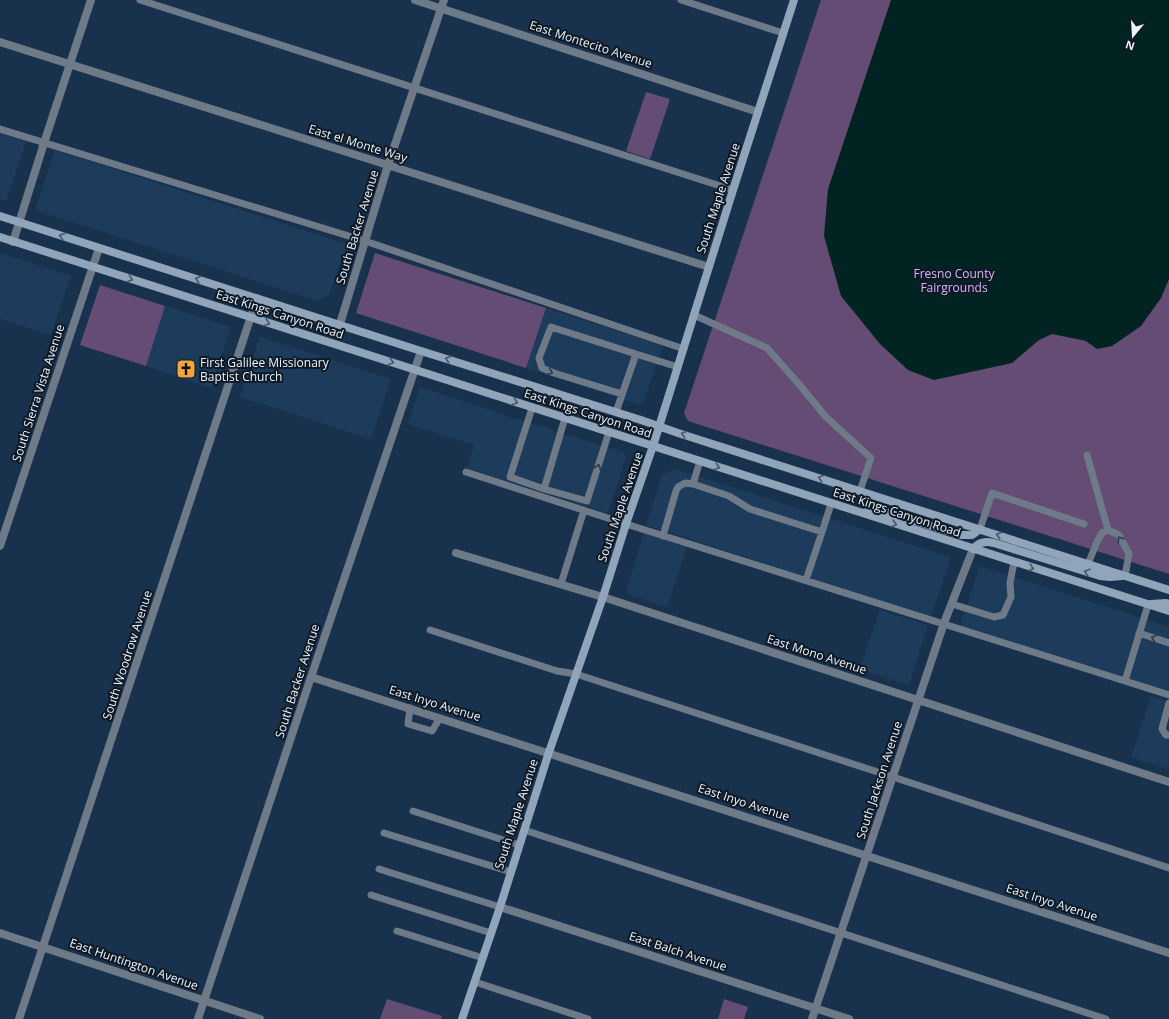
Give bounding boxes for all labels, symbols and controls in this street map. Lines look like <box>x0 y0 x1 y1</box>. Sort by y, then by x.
street label: East Montecito Avenue <box>527 16 655 72</box>
north arrow <box>1113 16 1153 56</box>
text: N <box>1123 37 1136 55</box>
street label: East el Monte Way <box>306 120 410 166</box>
street label: South Maple Avenue <box>692 140 744 255</box>
street label: South Backer Avenue <box>331 167 383 286</box>
one-way arrow <box>59 232 66 241</box>
park label: Fresno County Fairgrounds <box>913 265 996 296</box>
one-way arrow <box>126 274 133 283</box>
one-way arrow <box>194 275 201 284</box>
street label: East Kings Canyon Road <box>214 285 346 343</box>
one-way arrow <box>263 318 270 327</box>
street label: South Sierra Vista Avenue <box>8 322 68 464</box>
place label: First Galilee Missionary Baptist Church <box>200 354 330 385</box>
one-way arrow <box>444 355 451 364</box>
one-way arrow <box>387 357 394 366</box>
church icon: First Galilee Missionary Baptist Church <box>175 358 197 380</box>
one-way arrow <box>547 367 554 375</box>
street label: East Kings Canyon Road <box>522 384 654 442</box>
one-way arrow <box>511 397 518 406</box>
one-way arrow <box>681 431 688 439</box>
street label: South Maple Avenue <box>593 449 647 564</box>
one-way arrow <box>713 462 720 470</box>
one-way arrow <box>593 464 602 471</box>
one-way arrow <box>818 474 825 483</box>
street label: East Kings Canyon Road <box>831 483 963 541</box>
one-way arrow <box>890 519 897 528</box>
one-way arrow <box>995 531 1002 540</box>
one-way arrow <box>1118 537 1125 544</box>
one-way arrow <box>1027 563 1034 572</box>
one-way arrow <box>1083 568 1090 577</box>
street label: South Woodrow Avenue <box>98 588 156 722</box>
street label: South Backer Avenue <box>271 622 324 740</box>
street label: East Mono Avenue <box>765 630 869 678</box>
one-way arrow <box>1151 634 1158 643</box>
street label: East Inyo Avenue <box>387 681 483 725</box>
street label: South Jackson Avenue <box>852 719 906 841</box>
street label: South Maple Avenue <box>490 756 542 871</box>
street label: East Inyo Avenue <box>696 779 792 825</box>
street label: East Inyo Avenue <box>1004 879 1100 925</box>
street label: East Balch Avenue <box>627 927 729 975</box>
street label: East Huntington Avenue <box>67 934 201 994</box>

